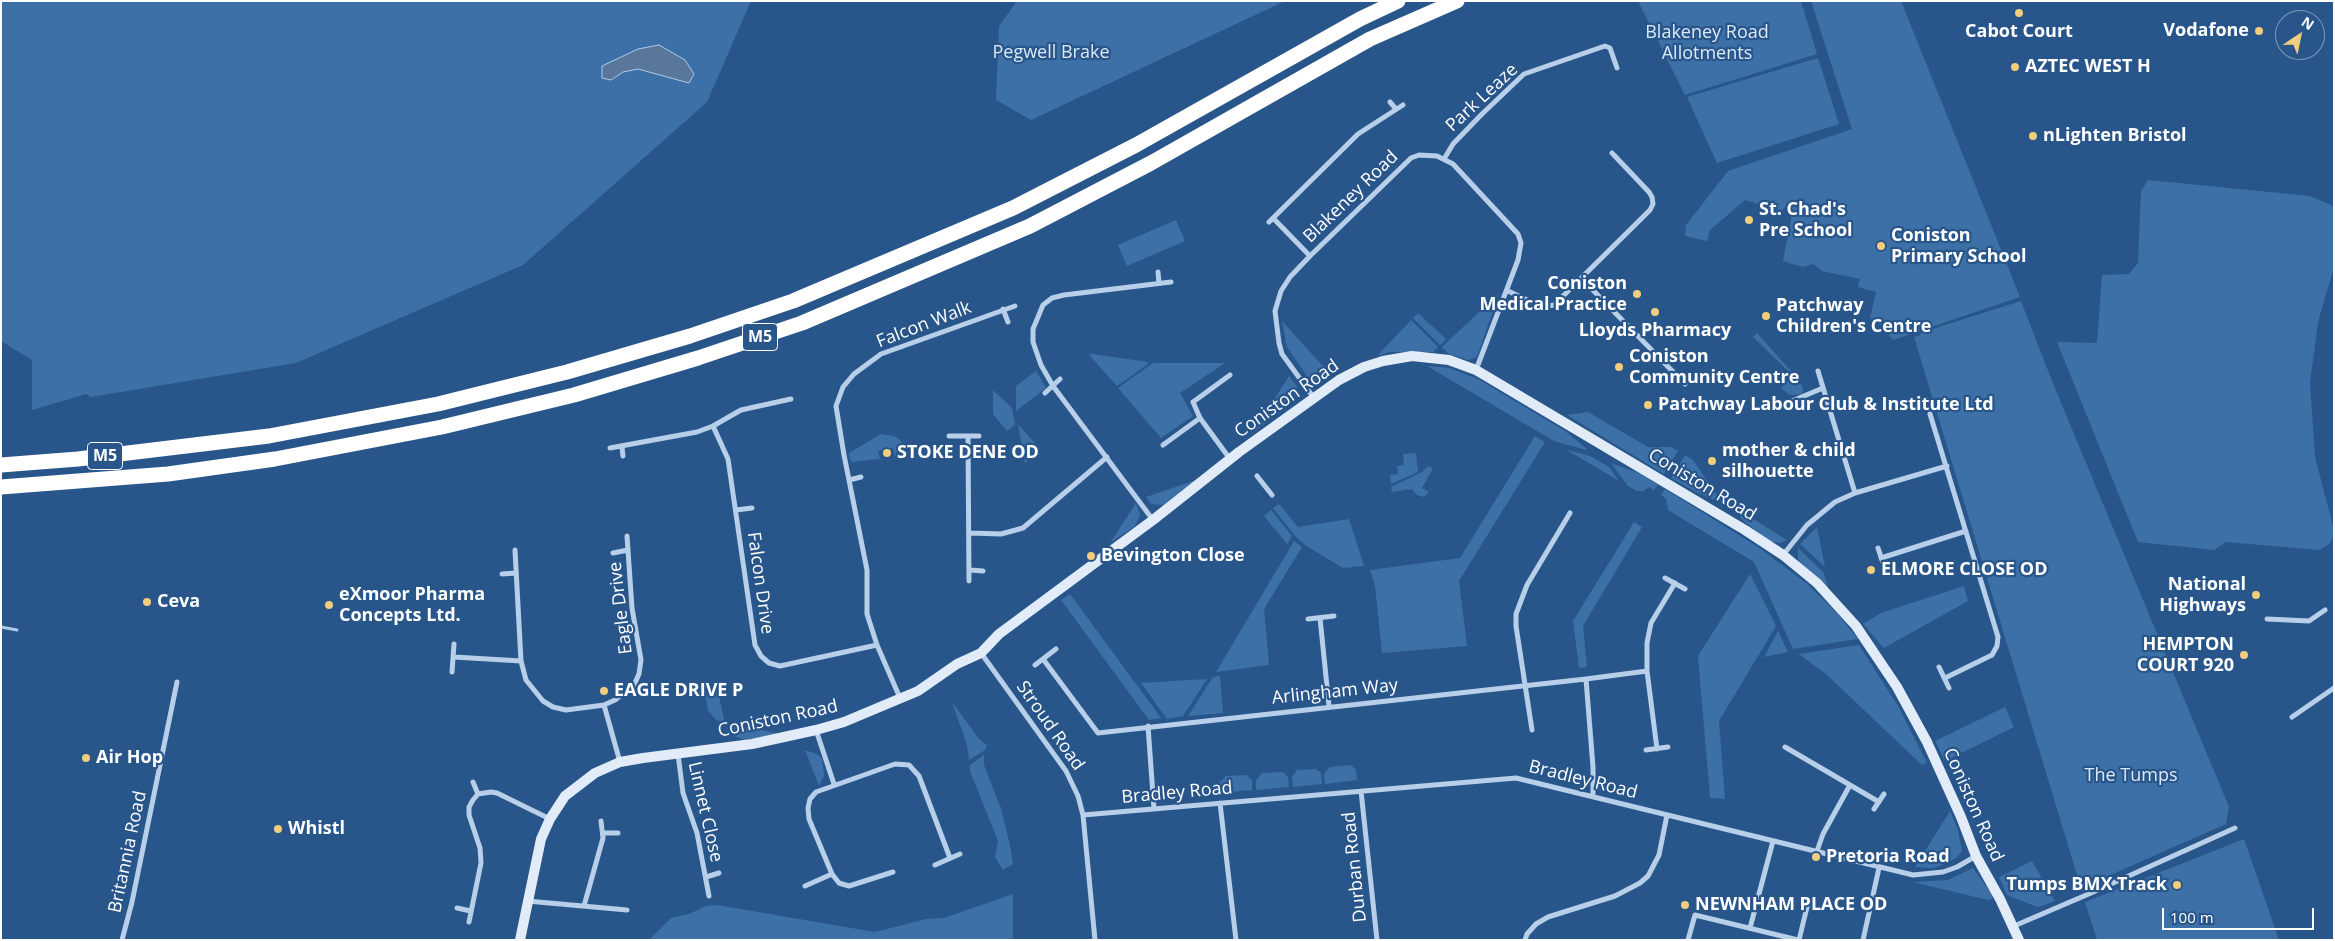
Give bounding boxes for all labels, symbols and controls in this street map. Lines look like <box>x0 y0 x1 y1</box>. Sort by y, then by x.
marker: Cabot Court <box>2013 7 2025 19</box>
north arrow <box>2275 10 2325 60</box>
text: N <box>2298 12 2318 34</box>
place label: Vodafone <box>2163 20 2249 42</box>
place label: Cabot Court <box>1965 21 2073 43</box>
park label: Blakeney Road Allotments <box>1645 22 1769 64</box>
marker: Vodafone <box>2253 25 2265 37</box>
park label: Pegwell Brake <box>992 42 1110 64</box>
place label: AZTEC WEST H <box>2025 56 2151 78</box>
street label: Park Leaze <box>1442 59 1522 137</box>
marker: AZTEC WEST H <box>2009 61 2021 73</box>
place label: nLighten Bristol <box>2043 125 2187 147</box>
marker: nLighten Bristol <box>2027 130 2039 142</box>
street label: Blakeney Road <box>1299 146 1403 248</box>
place label: St. Chad's Pre School <box>1759 199 1853 242</box>
marker: St. Chad's Pre School <box>1743 214 1755 226</box>
place label: Coniston Primary School <box>1891 225 2026 268</box>
marker: Coniston Primary School <box>1875 240 1887 252</box>
place label: Coniston Medical Practice <box>1479 273 1627 316</box>
marker: Coniston Medical Practice <box>1631 288 1643 300</box>
place label: Patchway Children's Centre <box>1776 295 1931 338</box>
street label: Falcon Walk <box>874 297 974 353</box>
marker: Lloyds Pharmacy <box>1649 306 1661 318</box>
marker: Patchway Children's Centre <box>1760 310 1772 322</box>
place label: Lloyds Pharmacy <box>1579 320 1731 342</box>
road number: M5 <box>742 324 778 351</box>
place label: Coniston Community Centre <box>1629 346 1799 388</box>
street label: Coniston Road <box>1231 355 1343 443</box>
marker: Coniston Community Centre <box>1613 361 1625 373</box>
place label: Patchway Labour Club & Institute Ltd <box>1658 394 1994 416</box>
marker: Patchway Labour Club & Institute Ltd <box>1642 399 1654 411</box>
place label: mother & child silhouette <box>1722 440 1856 482</box>
road number: M5 <box>88 442 122 470</box>
place label: STOKE DENE OD <box>897 442 1039 464</box>
street label: Coniston Road <box>1644 444 1760 526</box>
marker: STOKE DENE OD <box>881 447 893 459</box>
marker: mother & child silhouette <box>1706 455 1718 467</box>
street label: Falcon Drive <box>742 530 778 636</box>
place label: Bevington Close <box>1101 545 1245 567</box>
marker: Bevington Close <box>1085 550 1097 562</box>
place label: ELMORE CLOSE OD <box>1881 559 2047 581</box>
street label: Eagle Drive <box>605 560 637 656</box>
marker: ELMORE CLOSE OD <box>1865 564 1877 576</box>
place label: National Highways <box>2159 574 2246 616</box>
place label: eXmoor Pharma Concepts Ltd. <box>339 584 485 626</box>
marker: National Highways <box>2250 589 2262 601</box>
place label: Ceva <box>157 591 200 613</box>
marker: Ceva <box>141 596 153 608</box>
marker: eXmoor Pharma Concepts Ltd. <box>323 599 335 611</box>
place label: HEMPTON COURT 920 <box>2137 634 2234 676</box>
marker: HEMPTON COURT 920 <box>2238 649 2250 661</box>
street label: Arlingham Way <box>1271 675 1399 709</box>
street label: Stroud Road <box>1011 677 1089 775</box>
place label: EAGLE DRIVE P <box>614 680 743 702</box>
marker: EAGLE DRIVE P <box>598 685 610 697</box>
street label: Coniston Road <box>716 696 840 742</box>
street label: Coniston Road <box>1938 745 2008 865</box>
place label: Air Hop <box>96 747 163 769</box>
marker: Air Hop <box>80 752 92 764</box>
street label: Bradley Road <box>1526 756 1640 804</box>
street label: Linnet Close <box>683 760 727 864</box>
park label: The Tumps <box>2085 765 2177 787</box>
street label: Bradley Road <box>1121 777 1233 809</box>
street label: Britannia Road <box>105 789 151 915</box>
street label: Durban Road <box>1338 811 1372 923</box>
place label: Whistl <box>288 818 345 840</box>
marker: Whistl <box>272 823 284 835</box>
place label: Pretoria Road <box>1826 846 1950 868</box>
marker: Pretoria Road <box>1810 851 1822 863</box>
place label: Tumps BMX Track <box>2006 874 2167 896</box>
marker: Tumps BMX Track <box>2171 879 2183 891</box>
place label: NEWNHAM PLACE OD <box>1695 894 1887 916</box>
scale bar <box>2165 898 2318 930</box>
marker: NEWNHAM PLACE OD <box>1679 899 1691 911</box>
text: 100 m <box>2170 907 2214 927</box>

